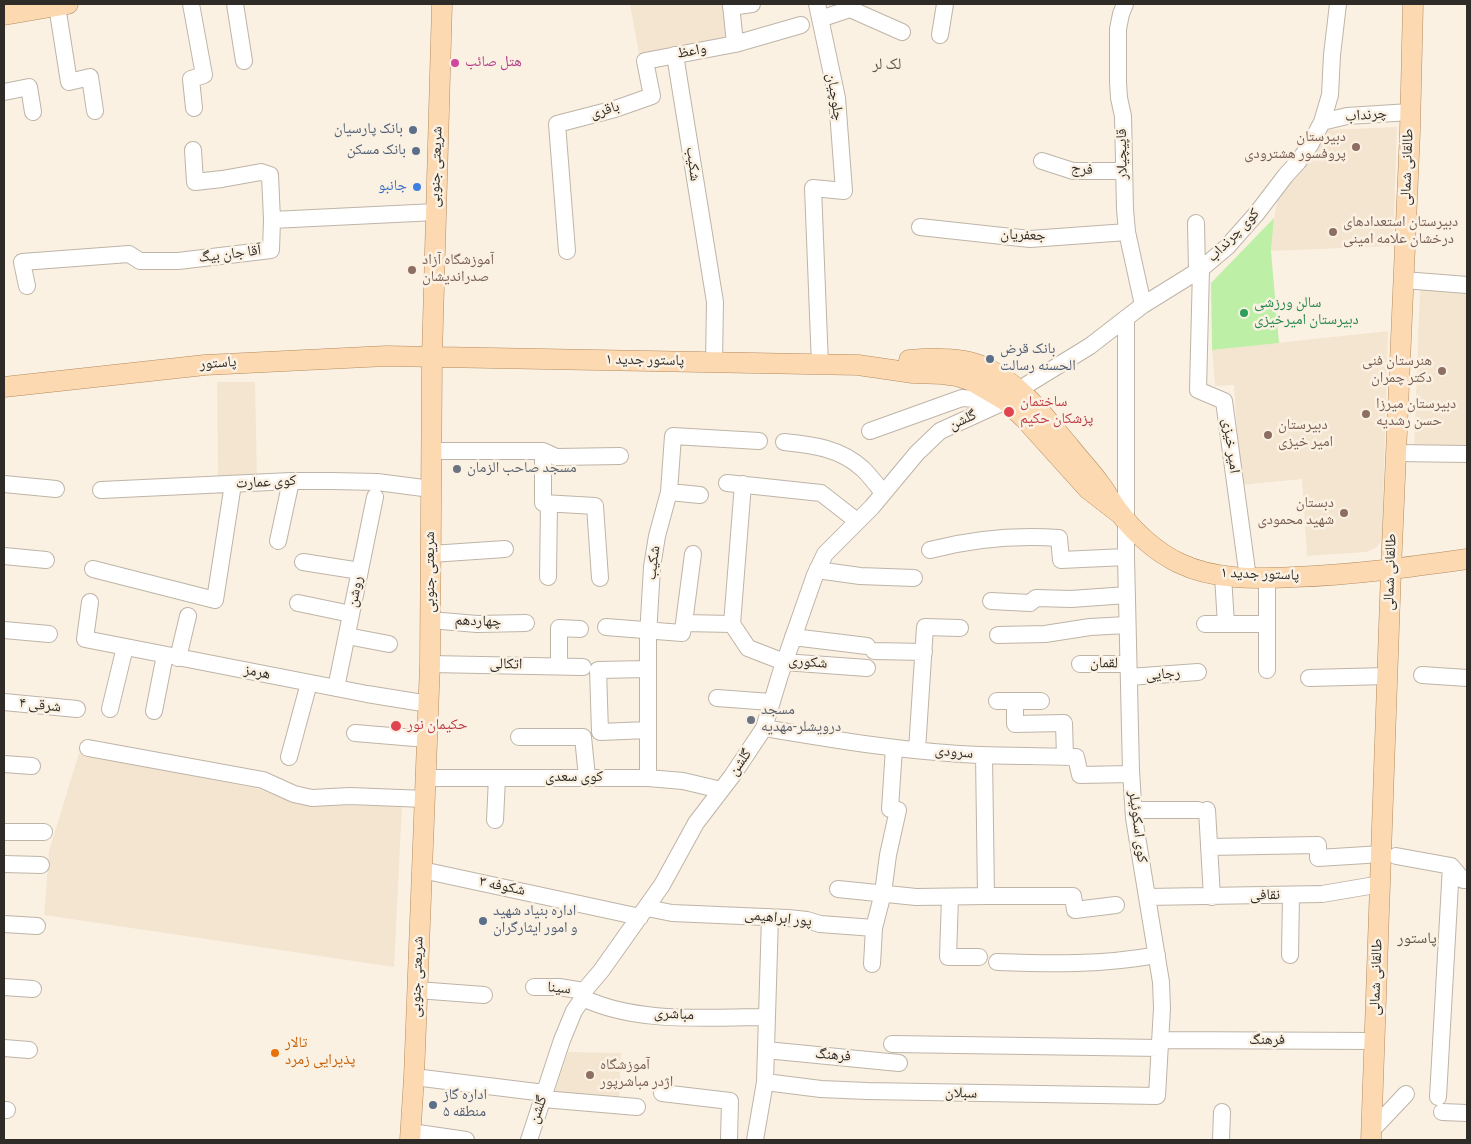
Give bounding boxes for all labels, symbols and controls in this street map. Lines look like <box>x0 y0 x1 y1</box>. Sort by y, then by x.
street label: واعظ <box>676 40 708 64</box>
place label: هتل صائب <box>465 54 522 72</box>
district label: لک لر <box>873 55 901 75</box>
marker: هتل صائب <box>449 57 461 69</box>
street label: چلوچیان <box>821 72 847 122</box>
street label: باقری <box>588 98 622 124</box>
street label: چرنداب <box>1344 105 1388 127</box>
place label: بانک پارسیان <box>334 121 403 139</box>
marker: بانک پارسیان <box>407 124 419 136</box>
street label: شریعتی جنوبی <box>427 126 447 208</box>
street label: قاپیچیلار <box>1114 128 1132 180</box>
street label: طالقانی شمالی <box>1398 128 1418 206</box>
place label: دبیرستان پروفسور هشترودی <box>1244 129 1346 164</box>
marker: دبیرستان پروفسور هشترودی <box>1350 141 1362 153</box>
place label: بانک مسکن <box>347 142 406 160</box>
marker: بانک مسکن <box>410 145 422 157</box>
street label: شکیب <box>681 146 703 182</box>
street label: فرج <box>1070 160 1094 180</box>
place label: جانبو <box>378 178 407 196</box>
marker: جانبو <box>411 181 423 193</box>
street label: کوی چرنداب <box>1204 205 1264 267</box>
place label: دبیرستان استعدادهای درخشان علامه امینی <box>1343 214 1458 249</box>
street label: جعفریان <box>1000 226 1046 246</box>
marker: دبیرستان استعدادهای درخشان علامه امینی <box>1327 226 1339 238</box>
street label: آقا جان بیگ <box>198 242 262 268</box>
place label: آموزشگاه آزاد صدراندیشان <box>422 252 494 287</box>
marker: آموزشگاه آزاد صدراندیشان <box>406 264 418 276</box>
place label: سالن ورزشی دبیرستان امیرخیزی <box>1254 295 1359 330</box>
marker: سالن ورزشی دبیرستان امیرخیزی <box>1238 307 1250 319</box>
place label: بانک قرض الحسنه رسالت <box>1000 341 1076 376</box>
street label: پاستور جدید ۱ <box>606 351 684 371</box>
marker: بانک قرض الحسنه رسالت <box>984 353 996 365</box>
place label: هنرستان فنی دکتر چمران <box>1362 353 1432 388</box>
street label: پاستور <box>199 354 237 374</box>
marker: هنرستان فنی دکتر چمران <box>1436 365 1448 377</box>
place label: ساختمان پزشکان حکیم <box>1020 394 1093 429</box>
place label: دبیرستان میرزا حسن رشدیه <box>1376 396 1456 431</box>
marker: ساختمان پزشکان حکیم <box>1002 405 1016 419</box>
street label: گلشن <box>946 407 980 435</box>
marker: دبیرستان میرزا حسن رشدیه <box>1360 408 1372 420</box>
street label: امیر خیزی <box>1217 417 1243 475</box>
place label: دبیرستان امیر خیزی <box>1278 417 1333 452</box>
marker: دبیرستان امیر خیزی <box>1262 429 1274 441</box>
place label: مسجد صاحب الزمان <box>467 460 576 478</box>
marker: مسجد صاحب الزمان <box>451 463 463 475</box>
street label: کوی عمارت <box>235 472 297 494</box>
place label: دبستان شهید محمودی <box>1257 495 1334 530</box>
marker: دبستان شهید محمودی <box>1338 507 1350 519</box>
street label: شریعتی جنوبی <box>422 531 440 613</box>
street label: طالقانی شمالی <box>1381 533 1401 611</box>
street label: شکیب <box>643 545 665 581</box>
street label: پاستور جدید ۱ <box>1220 565 1300 585</box>
street label: روشن <box>344 575 368 609</box>
street label: چهاردهم <box>454 612 502 632</box>
street label: شکوری <box>788 652 828 674</box>
street label: لقمان <box>1090 655 1118 673</box>
street label: اتکالی <box>489 656 523 674</box>
street label: هرمز <box>242 662 272 684</box>
street label: رجایی <box>1145 665 1181 685</box>
street label: ۴ شرقی <box>18 695 62 717</box>
place label: مسجد درویشلر-مهدیه <box>761 702 841 737</box>
marker: مسجد درویشلر-مهدیه <box>745 714 757 726</box>
place label: حکیمان نور <box>407 717 468 735</box>
marker: حکیمان نور <box>389 719 403 733</box>
street label: سرودی <box>934 742 974 764</box>
street label: گلشن <box>725 746 757 780</box>
street label: کوی سعدی <box>545 769 603 787</box>
street label: کوی اسکوئیلر <box>1124 790 1150 864</box>
street label: شکوفه ۳ <box>477 873 527 901</box>
street label: نقافی <box>1250 887 1280 905</box>
place label: اداره بنیاد شهید و امور ایثارگران <box>493 903 578 938</box>
street label: پور ابراهیمی <box>743 907 813 931</box>
marker: اداره بنیاد شهید و امور ایثارگران <box>477 915 489 927</box>
district label: پاستور <box>1397 929 1437 949</box>
street label: شریعتی جنوبی <box>408 936 428 1018</box>
street label: طالقانی شمالی <box>1367 938 1387 1016</box>
street label: سینا <box>547 979 571 999</box>
street label: مباشری <box>653 1005 695 1025</box>
street label: فرهنگ <box>1249 1032 1285 1050</box>
place label: تالار پذیرایی زمرد <box>285 1035 355 1070</box>
street label: فرهنگ <box>814 1045 852 1067</box>
marker: تالار پذیرایی زمرد <box>269 1047 281 1059</box>
place label: آموزشگاه اژدر مباشرپور <box>600 1057 673 1092</box>
marker: آموزشگاه اژدر مباشرپور <box>584 1069 596 1081</box>
street label: سبلان <box>945 1085 977 1103</box>
place label: اداره گاز منطقه ۵ <box>443 1087 487 1122</box>
street label: گلشن <box>526 1094 552 1126</box>
marker: اداره گاز منطقه ۵ <box>427 1099 439 1111</box>

